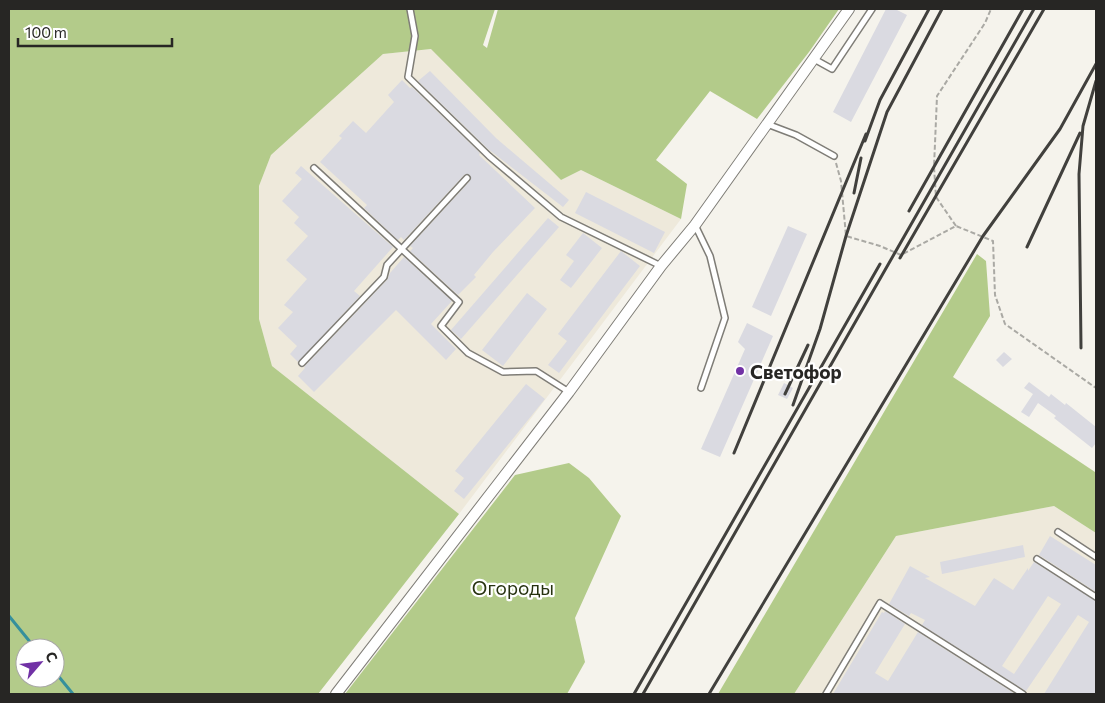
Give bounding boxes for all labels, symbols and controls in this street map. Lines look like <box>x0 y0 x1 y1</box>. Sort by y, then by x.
scale bar <box>18 15 171 47</box>
text: 100 m <box>25 23 67 41</box>
place label: Светофор <box>750 360 842 383</box>
marker: Светофор <box>734 365 746 377</box>
park label: Огороды <box>472 576 554 599</box>
north arrow <box>15 638 65 688</box>
text: С <box>42 648 62 665</box>

